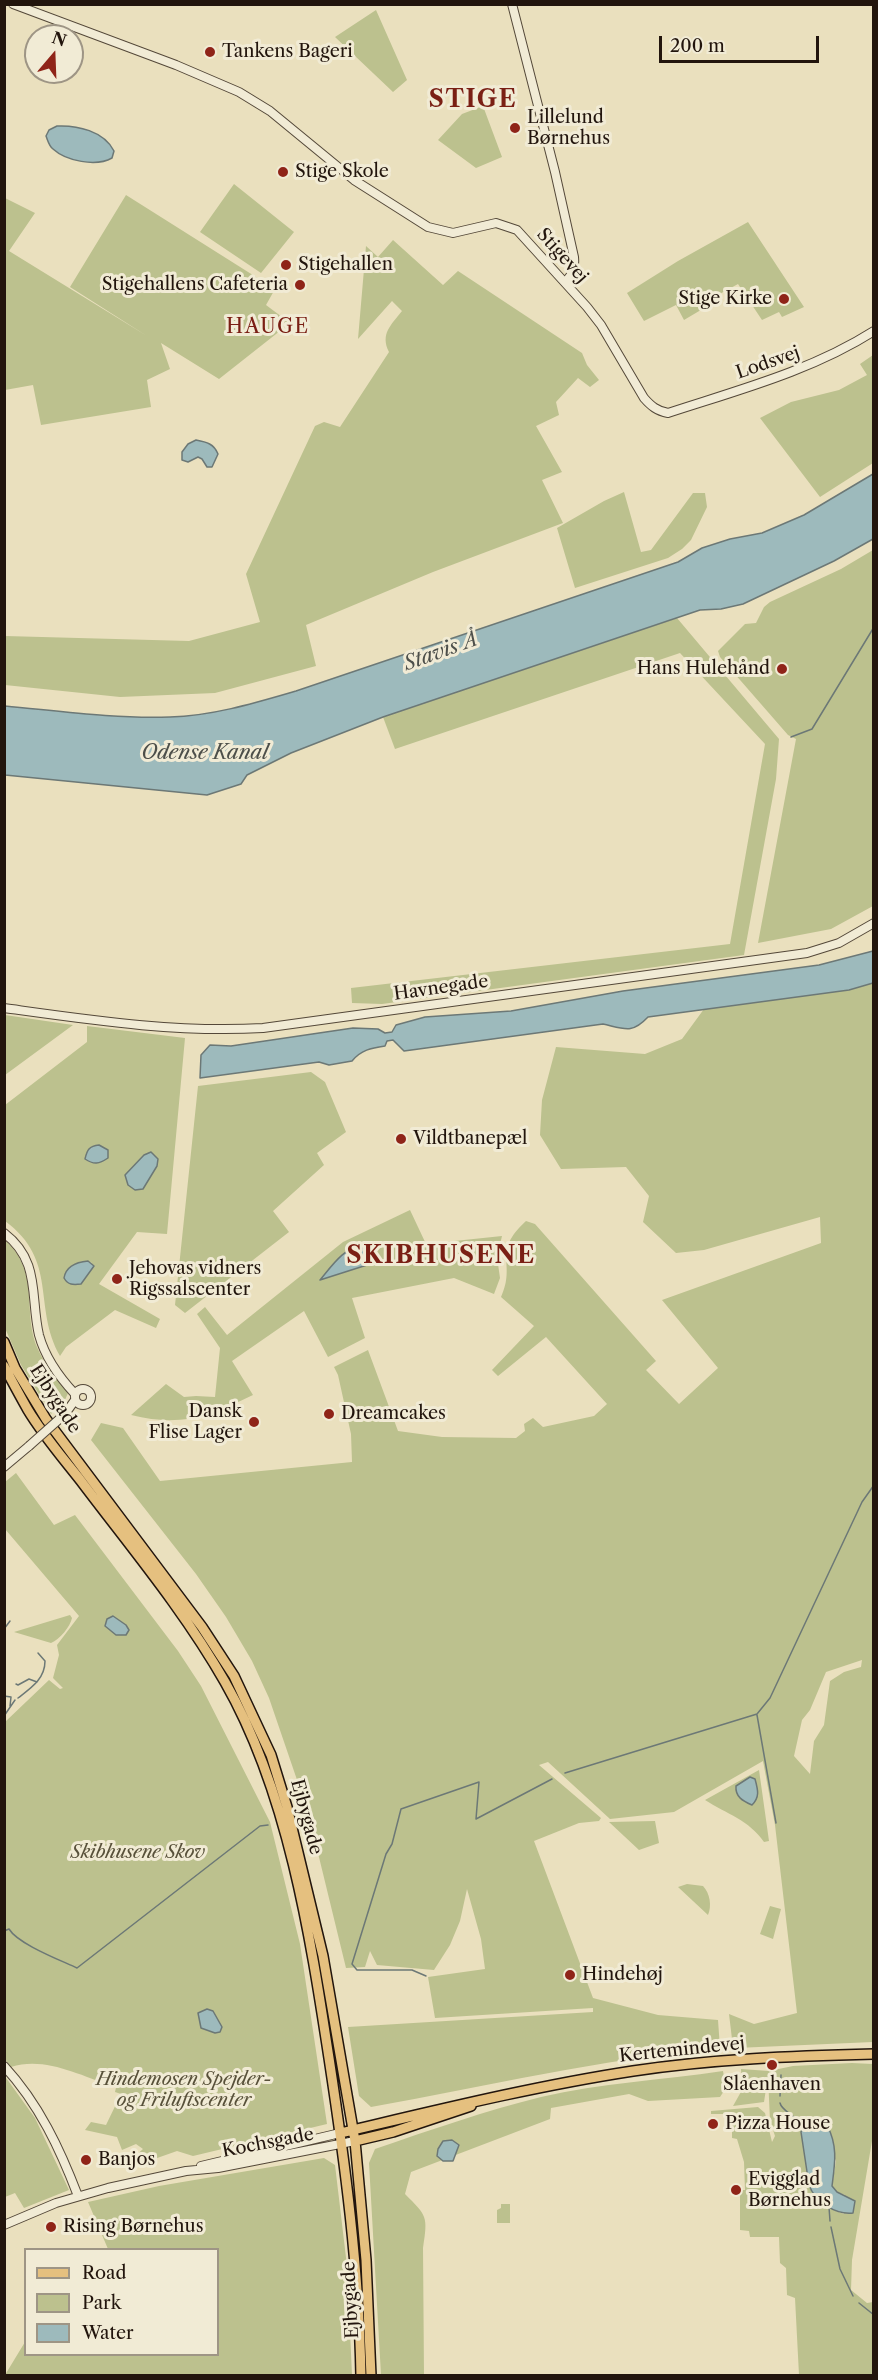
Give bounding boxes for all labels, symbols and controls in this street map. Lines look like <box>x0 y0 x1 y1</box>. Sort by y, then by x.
north arrow <box>24 24 84 84</box>
scale bar <box>662 24 822 62</box>
text: N <box>49 27 69 51</box>
text: 200 m <box>670 35 725 57</box>
place label: Tankens Bageri <box>222 41 353 63</box>
marker: Tankens Bageri <box>203 45 217 59</box>
district label: STIGE <box>429 86 517 114</box>
place label: Lillelund Børnehus <box>527 107 610 150</box>
marker: Lillelund Børnehus <box>508 121 522 135</box>
place label: Stige Skole <box>295 161 389 183</box>
marker: Stige Skole <box>276 165 290 179</box>
street label: Stigevej <box>532 224 592 288</box>
place label: Stigehallen <box>298 254 393 276</box>
marker: Stigehallen <box>279 258 293 272</box>
place label: Stigehallens Cafeteria <box>102 274 288 296</box>
marker: Stigehallens Cafeteria <box>293 278 307 292</box>
place label: Stige Kirke <box>678 288 772 310</box>
marker: Stige Kirke <box>777 292 791 306</box>
district label: HAUGE <box>226 315 310 339</box>
street label: Lodsvej <box>733 342 803 384</box>
water label: Stavis Å <box>401 628 481 676</box>
place label: Hans Hulehånd <box>637 658 770 680</box>
marker: Hans Hulehånd <box>775 662 789 676</box>
water label: Odense Kanal <box>141 741 269 765</box>
street label: Havnegade <box>392 971 490 1005</box>
place label: Vildtbanepæl <box>413 1128 527 1150</box>
marker: Vildtbanepæl <box>394 1132 408 1146</box>
district label: SKIBHUSENE <box>346 1242 536 1270</box>
place label: Jehovas vidners Rigssalscenter <box>129 1258 261 1300</box>
marker: Jehovas vidners Rigssalscenter <box>110 1272 124 1286</box>
street label: Ejbygade <box>25 1361 85 1437</box>
place label: Dansk Flise Lager <box>148 1401 242 1444</box>
place label: Dreamcakes <box>341 1403 446 1425</box>
marker: Dreamcakes <box>322 1407 336 1421</box>
marker: Dansk Flise Lager <box>247 1415 261 1429</box>
street label: Ejbygade <box>286 1777 326 1857</box>
park label: Skibhusene Skov <box>71 1842 205 1864</box>
place label: Hindehøj <box>582 1964 663 1986</box>
marker: Hindehøj <box>563 1968 577 1982</box>
street label: Kertemindevej <box>618 2033 746 2067</box>
marker: Slåenhaven <box>765 2058 779 2072</box>
park label: Hindemosen Spejder- og Friluftscenter <box>96 2069 272 2112</box>
place label: Slåenhaven <box>723 2074 821 2096</box>
place label: Pizza House <box>725 2113 830 2135</box>
marker: Pizza House <box>706 2117 720 2131</box>
street label: Kochsgade <box>220 2124 316 2162</box>
place label: Banjos <box>98 2149 155 2171</box>
marker: Banjos <box>79 2153 93 2167</box>
place label: Evigglad Børnehus <box>748 2169 831 2212</box>
marker: Evigglad Børnehus <box>729 2183 743 2197</box>
place label: Rising Børnehus <box>63 2216 203 2238</box>
marker: Rising Børnehus <box>44 2220 58 2234</box>
legend <box>24 2248 219 2356</box>
street label: Ejbygade <box>338 2261 364 2339</box>
text: Road <box>82 2262 127 2284</box>
text: Park <box>82 2292 121 2314</box>
text: Water <box>82 2322 134 2344</box>

